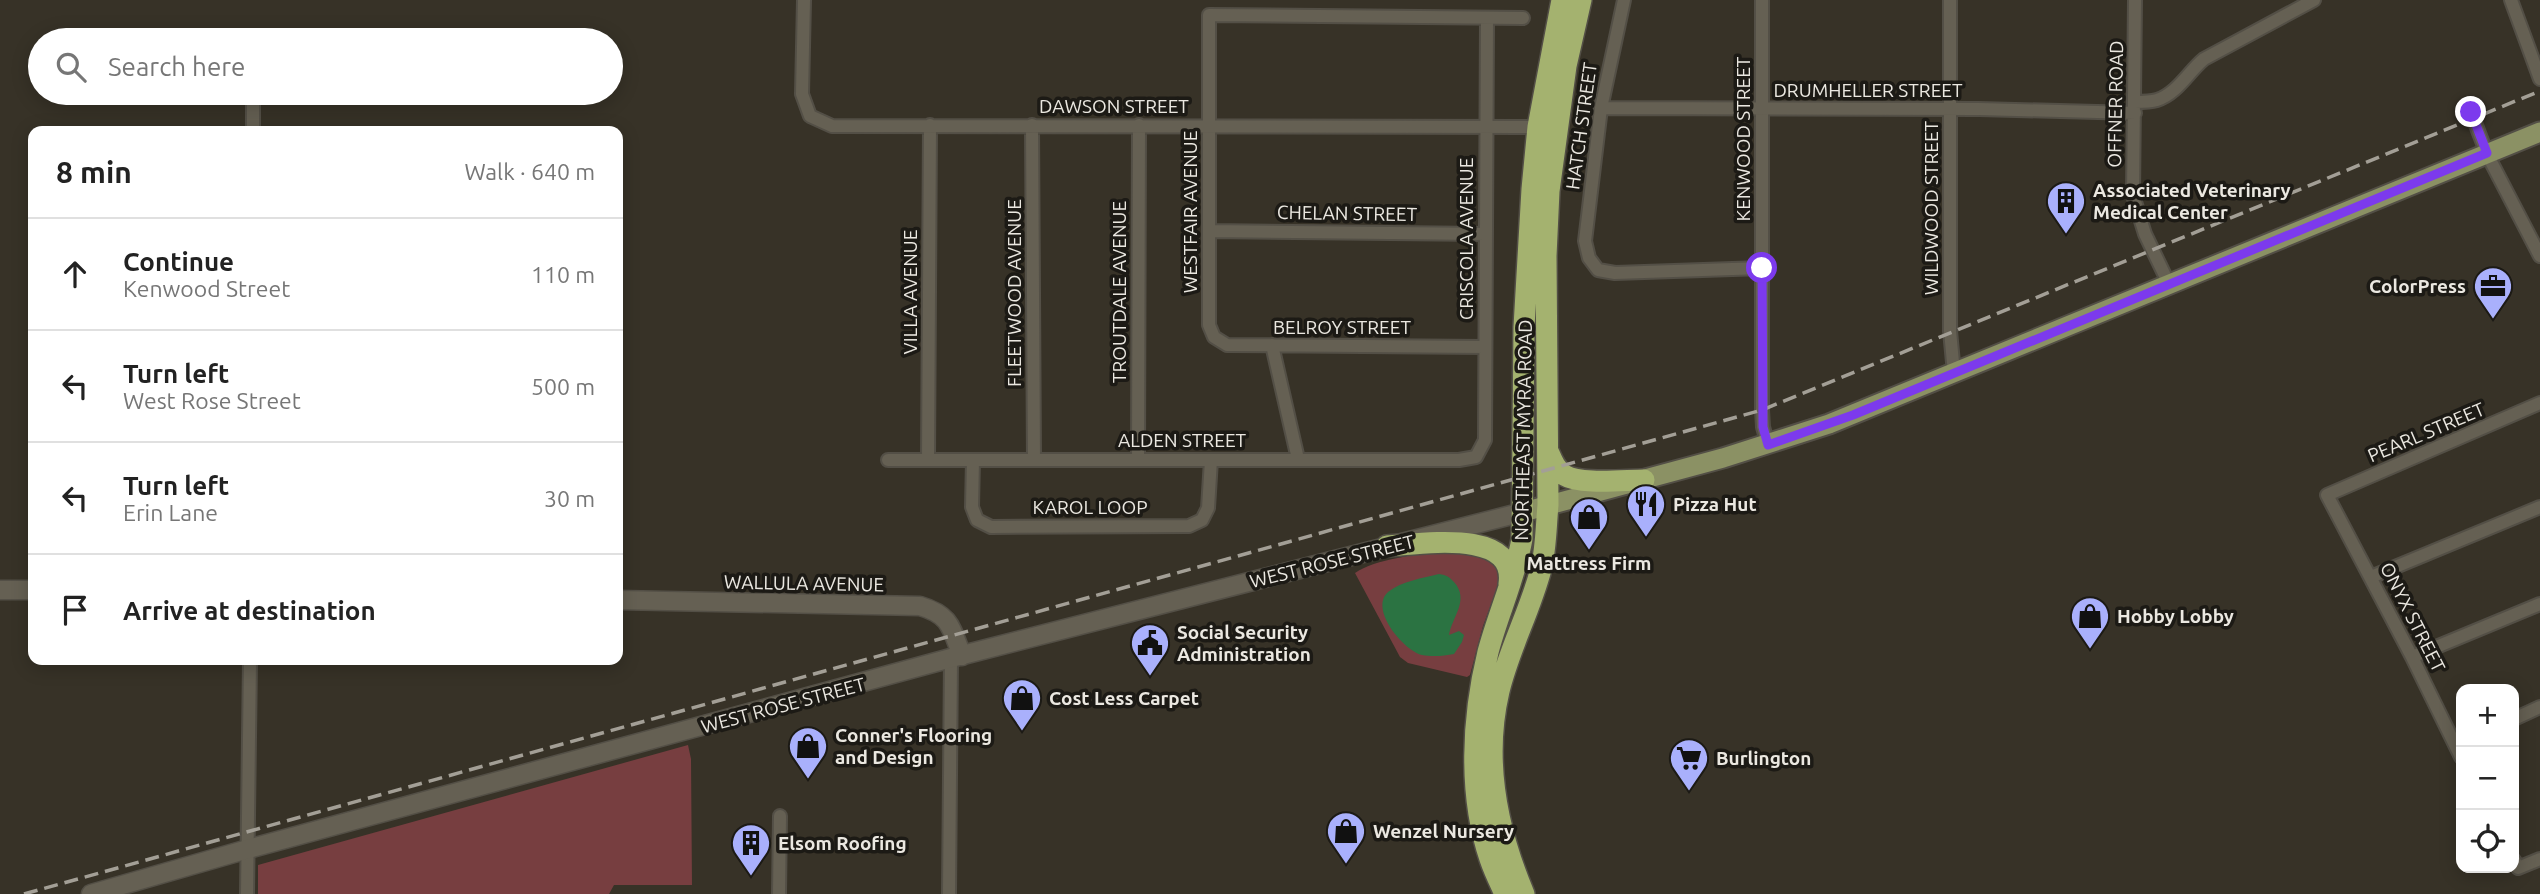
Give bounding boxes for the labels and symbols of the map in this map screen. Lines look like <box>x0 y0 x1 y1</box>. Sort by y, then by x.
street label: OFFNER ROAD <box>2103 40 2127 168</box>
street label: KENWOOD STREET <box>1732 56 1754 221</box>
street label: HATCH STREET <box>1561 61 1601 191</box>
street label: DRUMHELLER STREET <box>1773 79 1963 101</box>
street label: DAWSON STREET <box>1039 95 1189 117</box>
route end <box>2455 96 2486 127</box>
street label: WILDWOOD STREET <box>1920 120 1942 295</box>
street label: WESTFAIR AVENUE <box>1179 131 1201 293</box>
street label: CRISCOLA AVENUE <box>1455 158 1477 320</box>
place label: Associated Veterinary Medical Center <box>2093 179 2291 223</box>
building icon: Associated Veterinary Medical Center <box>2045 180 2087 235</box>
street label: FLEETWOOD AVENUE <box>1003 199 1025 387</box>
street label: TROUTDALE AVENUE <box>1108 201 1130 383</box>
street label: CHELAN STREET <box>1277 201 1418 225</box>
street label: VILLA AVENUE <box>899 230 921 354</box>
route start <box>1746 252 1777 283</box>
office icon: ColorPress <box>2472 265 2514 320</box>
place label: ColorPress <box>2369 275 2466 297</box>
street label: BELROY STREET <box>1273 316 1411 338</box>
street label: NORTHEAST MYRA ROAD <box>1510 319 1536 541</box>
street label: PEARL STREET <box>2364 397 2488 467</box>
street label: ALDEN STREET <box>1118 429 1247 451</box>
restaurant icon: Pizza Hut <box>1625 483 1667 538</box>
place label: Pizza Hut <box>1673 493 1757 515</box>
street label: KAROL LOOP <box>1032 496 1148 518</box>
shop icon: Mattress Firm <box>1568 496 1610 551</box>
street label: WEST ROSE STREET <box>1247 530 1417 592</box>
place label: Mattress Firm <box>1527 552 1651 574</box>
street label: ONYX STREET <box>2376 559 2450 676</box>
street label: WALLULA AVENUE <box>724 571 884 595</box>
shop icon: Hobby Lobby <box>2069 595 2111 650</box>
place label: Hobby Lobby <box>2117 605 2234 627</box>
place label: Social Security Administration <box>1177 621 1311 665</box>
public building icon: Social Security Administration <box>1129 622 1171 677</box>
street label: WEST ROSE STREET <box>699 672 868 737</box>
shop icon: Cost Less Carpet <box>1001 677 1043 732</box>
place label: Cost Less Carpet <box>1049 687 1199 709</box>
place label: Conner's Flooring and Design <box>835 724 992 768</box>
shop icon: Conner's Flooring and Design <box>787 725 829 780</box>
supermarket icon: Burlington <box>1668 737 1710 792</box>
place label: Burlington <box>1716 747 1811 769</box>
shop icon: Wenzel Nursery <box>1325 810 1367 865</box>
place label: Wenzel Nursery <box>1373 820 1514 842</box>
building icon: Elsom Roofing <box>730 822 772 877</box>
place label: Elsom Roofing <box>778 832 907 854</box>

